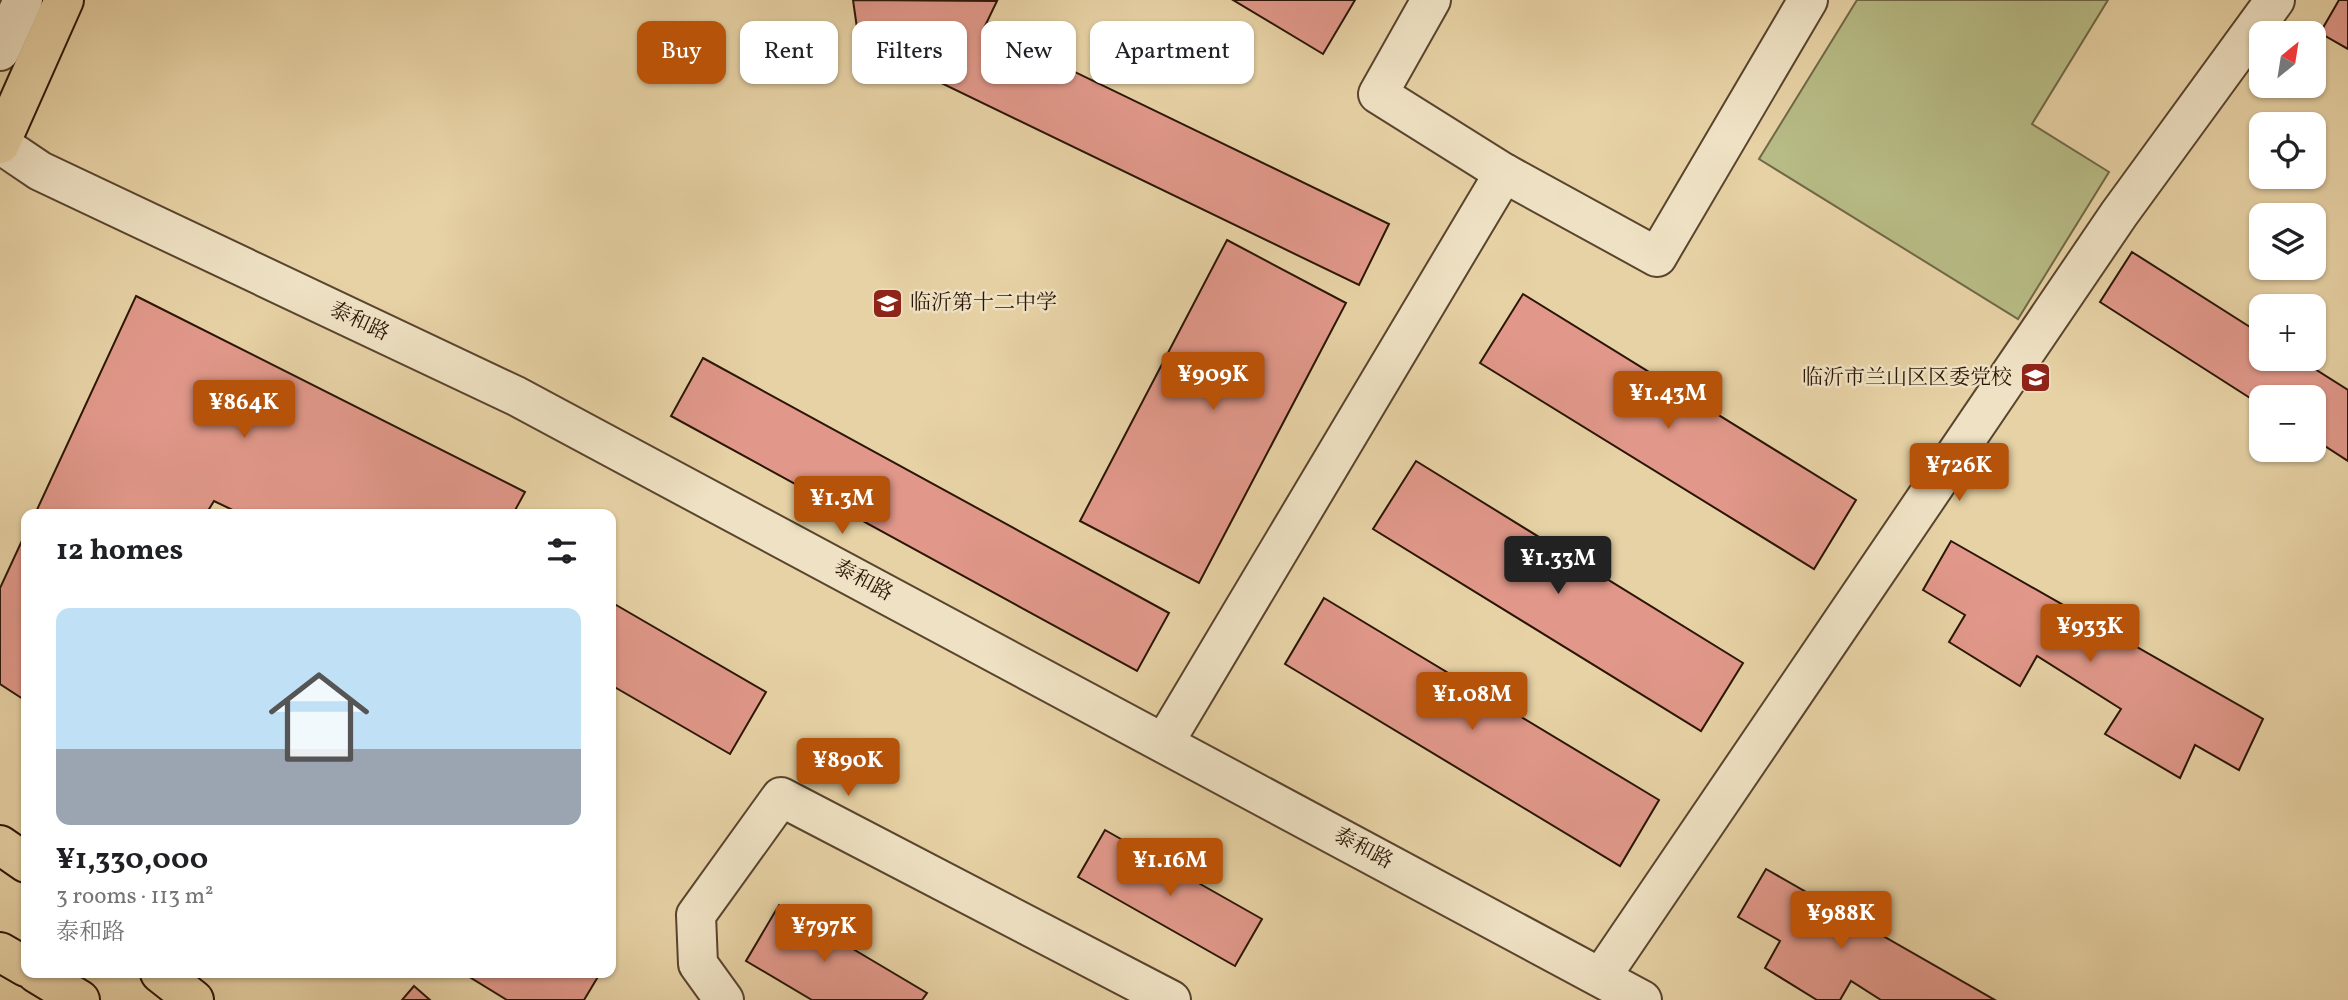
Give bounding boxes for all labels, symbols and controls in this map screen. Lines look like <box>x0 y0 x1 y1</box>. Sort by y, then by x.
chip: Buy <box>637 21 726 84</box>
chip: Rent <box>740 21 838 84</box>
chip: Filters <box>852 21 967 84</box>
chip: New <box>981 21 1076 84</box>
chip: Apartment <box>1090 21 1254 84</box>
north arrow <box>2249 21 2326 98</box>
map controls <box>2249 21 2326 462</box>
button: locate <box>2249 112 2326 189</box>
button: layers <box>2249 203 2326 280</box>
school or university icon: 临沂第十二中学 <box>870 286 904 320</box>
place label: 临沂第十二中学 <box>910 289 1057 318</box>
button: + <box>2249 294 2326 371</box>
street label: 泰和路 <box>324 296 394 348</box>
pin: ¥909K <box>1164 352 1262 412</box>
text: ¥909K <box>1177 359 1249 391</box>
school or university icon: 临沂市兰山区区委党校 <box>2018 361 2052 395</box>
place label: 临沂市兰山区区委党校 <box>1802 364 2012 393</box>
pin: ¥1.43M <box>1611 372 1725 431</box>
text: ¥1.43M <box>1629 378 1707 410</box>
pin: ¥864K <box>195 380 293 440</box>
button: − <box>2249 385 2326 462</box>
text: ¥864K <box>209 387 279 419</box>
pin: ¥726K <box>1910 444 2008 503</box>
text: ¥726K <box>1926 450 1992 482</box>
pin: ¥1.3M <box>793 476 891 536</box>
text: ¥1.3M <box>810 483 874 515</box>
text: 12 homes <box>56 530 183 572</box>
icon: filters <box>543 532 581 570</box>
pin: ¥1.33M <box>1501 536 1615 596</box>
text: ¥1.33M <box>1520 543 1596 575</box>
street label: 泰和路 <box>828 553 898 609</box>
pin: ¥933K <box>2041 604 2139 664</box>
text: ¥933K <box>2056 611 2124 643</box>
icon: home <box>256 654 382 780</box>
pin: ¥1.08M <box>1415 672 1529 732</box>
text: ¥1.08M <box>1432 679 1512 711</box>
pin: ¥890K <box>799 738 897 798</box>
text: ¥890K <box>813 745 883 777</box>
street label: 泰和路 <box>1328 821 1398 877</box>
pin: ¥1.16M <box>1113 838 1227 898</box>
text: ¥1,330,000 <box>56 839 208 881</box>
text: ¥1.16M <box>1133 845 1207 877</box>
text: 3 rooms · 113 m² <box>56 881 214 913</box>
pin: ¥988K <box>1792 892 1890 951</box>
text: ¥988K <box>1807 898 1875 930</box>
pin: ¥797K <box>775 904 873 964</box>
text: ¥797K <box>791 911 857 943</box>
text: 泰和路 <box>56 917 125 949</box>

